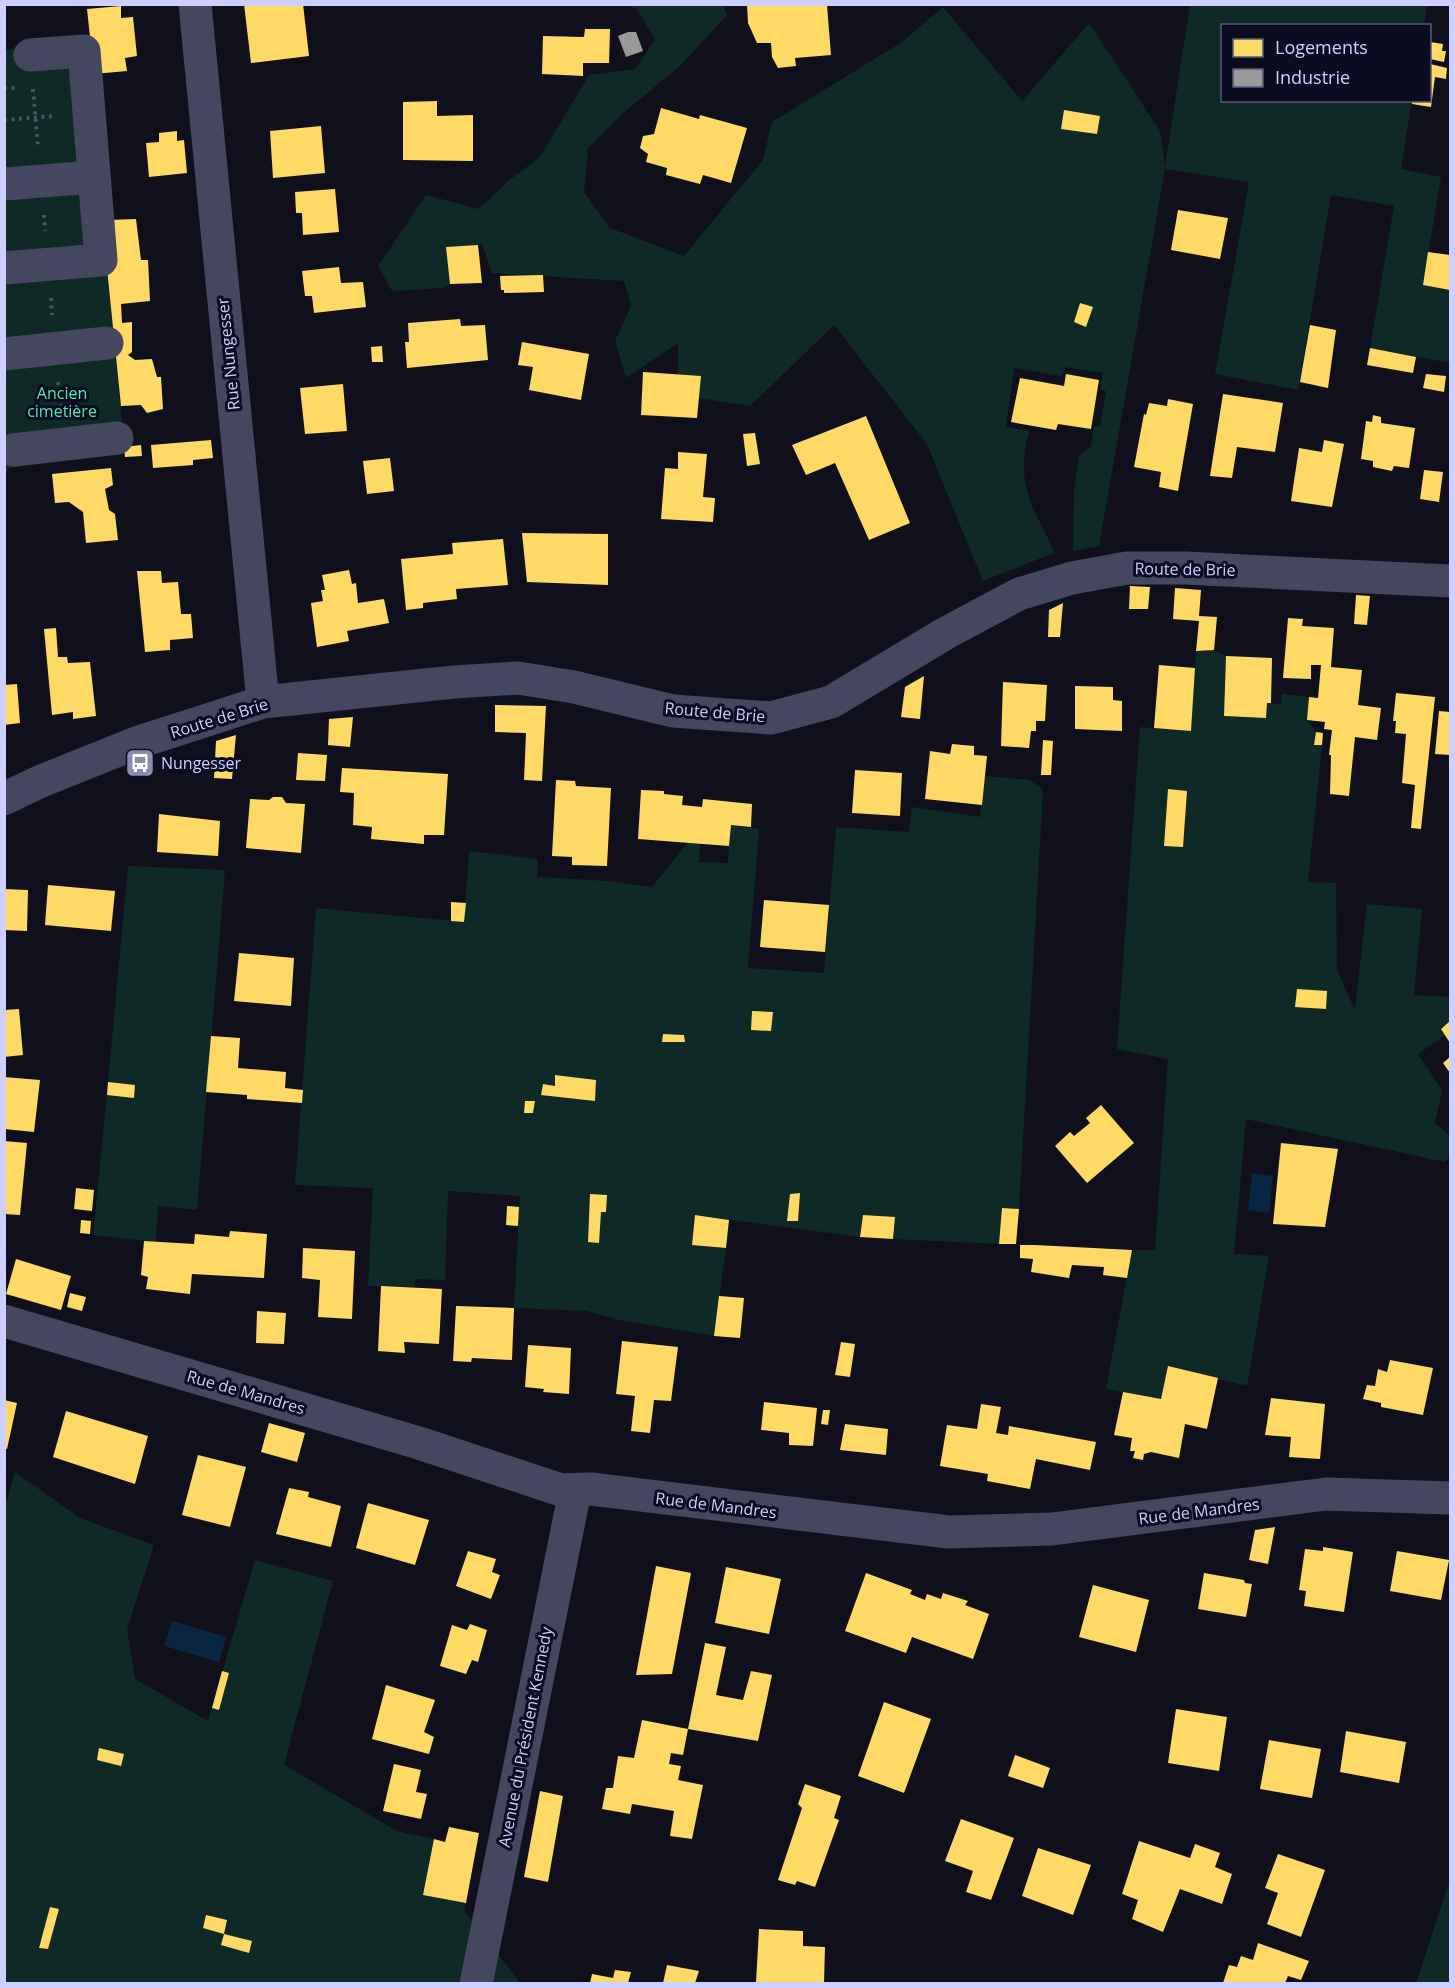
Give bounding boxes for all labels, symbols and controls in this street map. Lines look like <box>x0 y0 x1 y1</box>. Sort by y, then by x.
legend <box>1221 24 1431 102</box>
text: Logements <box>1275 35 1368 59</box>
text: Industrie <box>1275 65 1350 89</box>
street label: Rue Nungesser <box>211 296 245 411</box>
park label: Ancien cimetière <box>27 382 97 422</box>
street label: Route de Brie <box>1134 557 1236 581</box>
street label: Route de Brie <box>167 693 271 743</box>
street label: Route de Brie <box>664 697 766 727</box>
bus stop icon: Nungesser <box>124 747 156 779</box>
place label: Nungesser <box>161 752 242 774</box>
street label: Rue de Mandres <box>184 1365 308 1419</box>
street label: Rue de Mandres <box>654 1487 778 1523</box>
street label: Rue de Mandres <box>1137 1493 1261 1529</box>
street label: Avenue du Président Kennedy <box>493 1624 557 1849</box>

